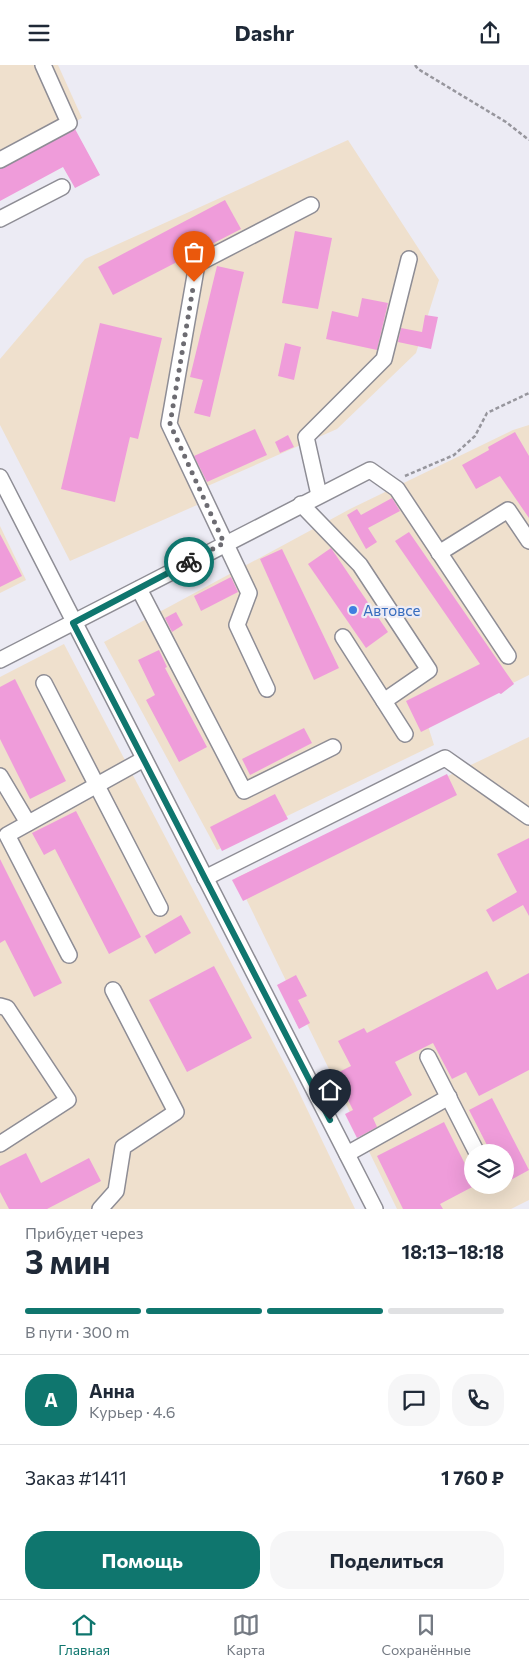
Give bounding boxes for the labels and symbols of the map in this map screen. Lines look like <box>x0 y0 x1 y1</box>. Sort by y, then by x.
pin <box>173 231 215 282</box>
courier <box>164 537 214 587</box>
place label: Автовсе <box>363 601 421 619</box>
marker: Автовсе <box>347 604 359 616</box>
pin <box>309 1069 351 1120</box>

